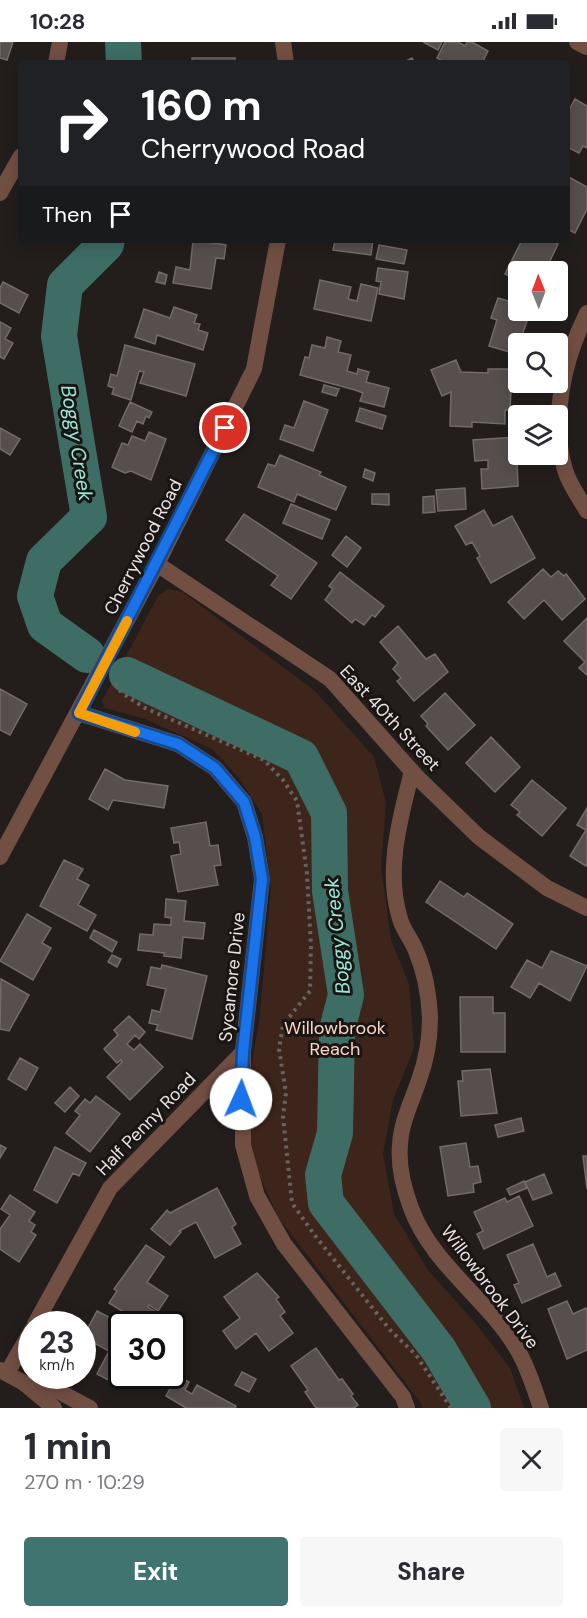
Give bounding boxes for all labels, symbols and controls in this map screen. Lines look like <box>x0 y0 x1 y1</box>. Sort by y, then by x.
text: 10:28 <box>30 7 86 36</box>
text: 160 m <box>141 78 262 133</box>
icon: right <box>42 84 120 162</box>
text: Cherrywood Road <box>141 131 365 166</box>
icon: arrive <box>104 198 137 231</box>
text: Then <box>42 200 92 229</box>
north arrow <box>508 261 568 321</box>
map controls <box>508 261 568 465</box>
button: search <box>508 333 568 393</box>
water label: Boggy Creek <box>55 383 99 504</box>
pin <box>199 402 250 453</box>
button: layers <box>508 405 568 465</box>
icon: arrive <box>208 411 241 444</box>
street label: Cherrywood Road <box>98 475 188 619</box>
street label: East 40th Street <box>335 660 445 776</box>
water label: Boggy Creek <box>318 876 356 996</box>
street label: Sycamore Drive <box>213 911 251 1043</box>
park label: Willowbrook Reach <box>284 1016 386 1061</box>
street label: Half Penny Road <box>91 1067 201 1181</box>
position arrow <box>209 1067 273 1131</box>
street label: Willowbrook Drive <box>436 1220 544 1354</box>
speed limit sign: 30 <box>108 1311 186 1389</box>
text: 23 <box>39 1323 75 1362</box>
text: km/h <box>39 1355 75 1375</box>
text: 1 min <box>24 1423 112 1470</box>
button: close <box>500 1428 563 1491</box>
text: 270 m · 10:29 <box>24 1469 145 1495</box>
button: Exit <box>24 1537 288 1606</box>
button: Share <box>300 1537 563 1606</box>

